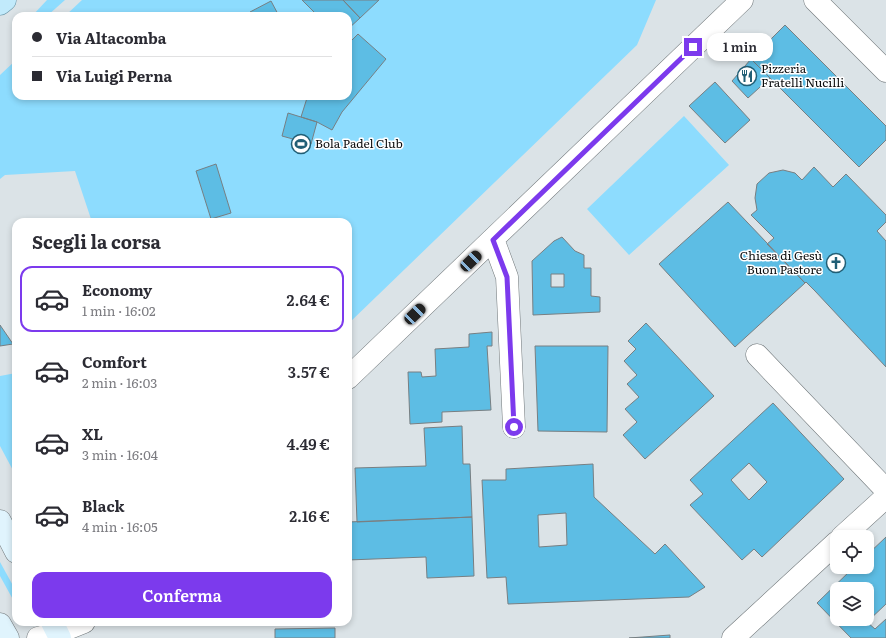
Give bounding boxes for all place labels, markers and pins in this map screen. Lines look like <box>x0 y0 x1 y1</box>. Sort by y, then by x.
place label: Pizzeria Fratelli Nucilli <box>761 59 844 91</box>
restaurant icon: Pizzeria Fratelli Nucilli <box>736 65 758 87</box>
sports icon: Bola Padel Club <box>290 133 312 155</box>
place label: Bola Padel Club <box>315 134 403 152</box>
place label: Chiesa di Gesù Buon Pastore <box>740 246 822 278</box>
church icon: Chiesa di Gesù Buon Pastore <box>825 252 847 274</box>

